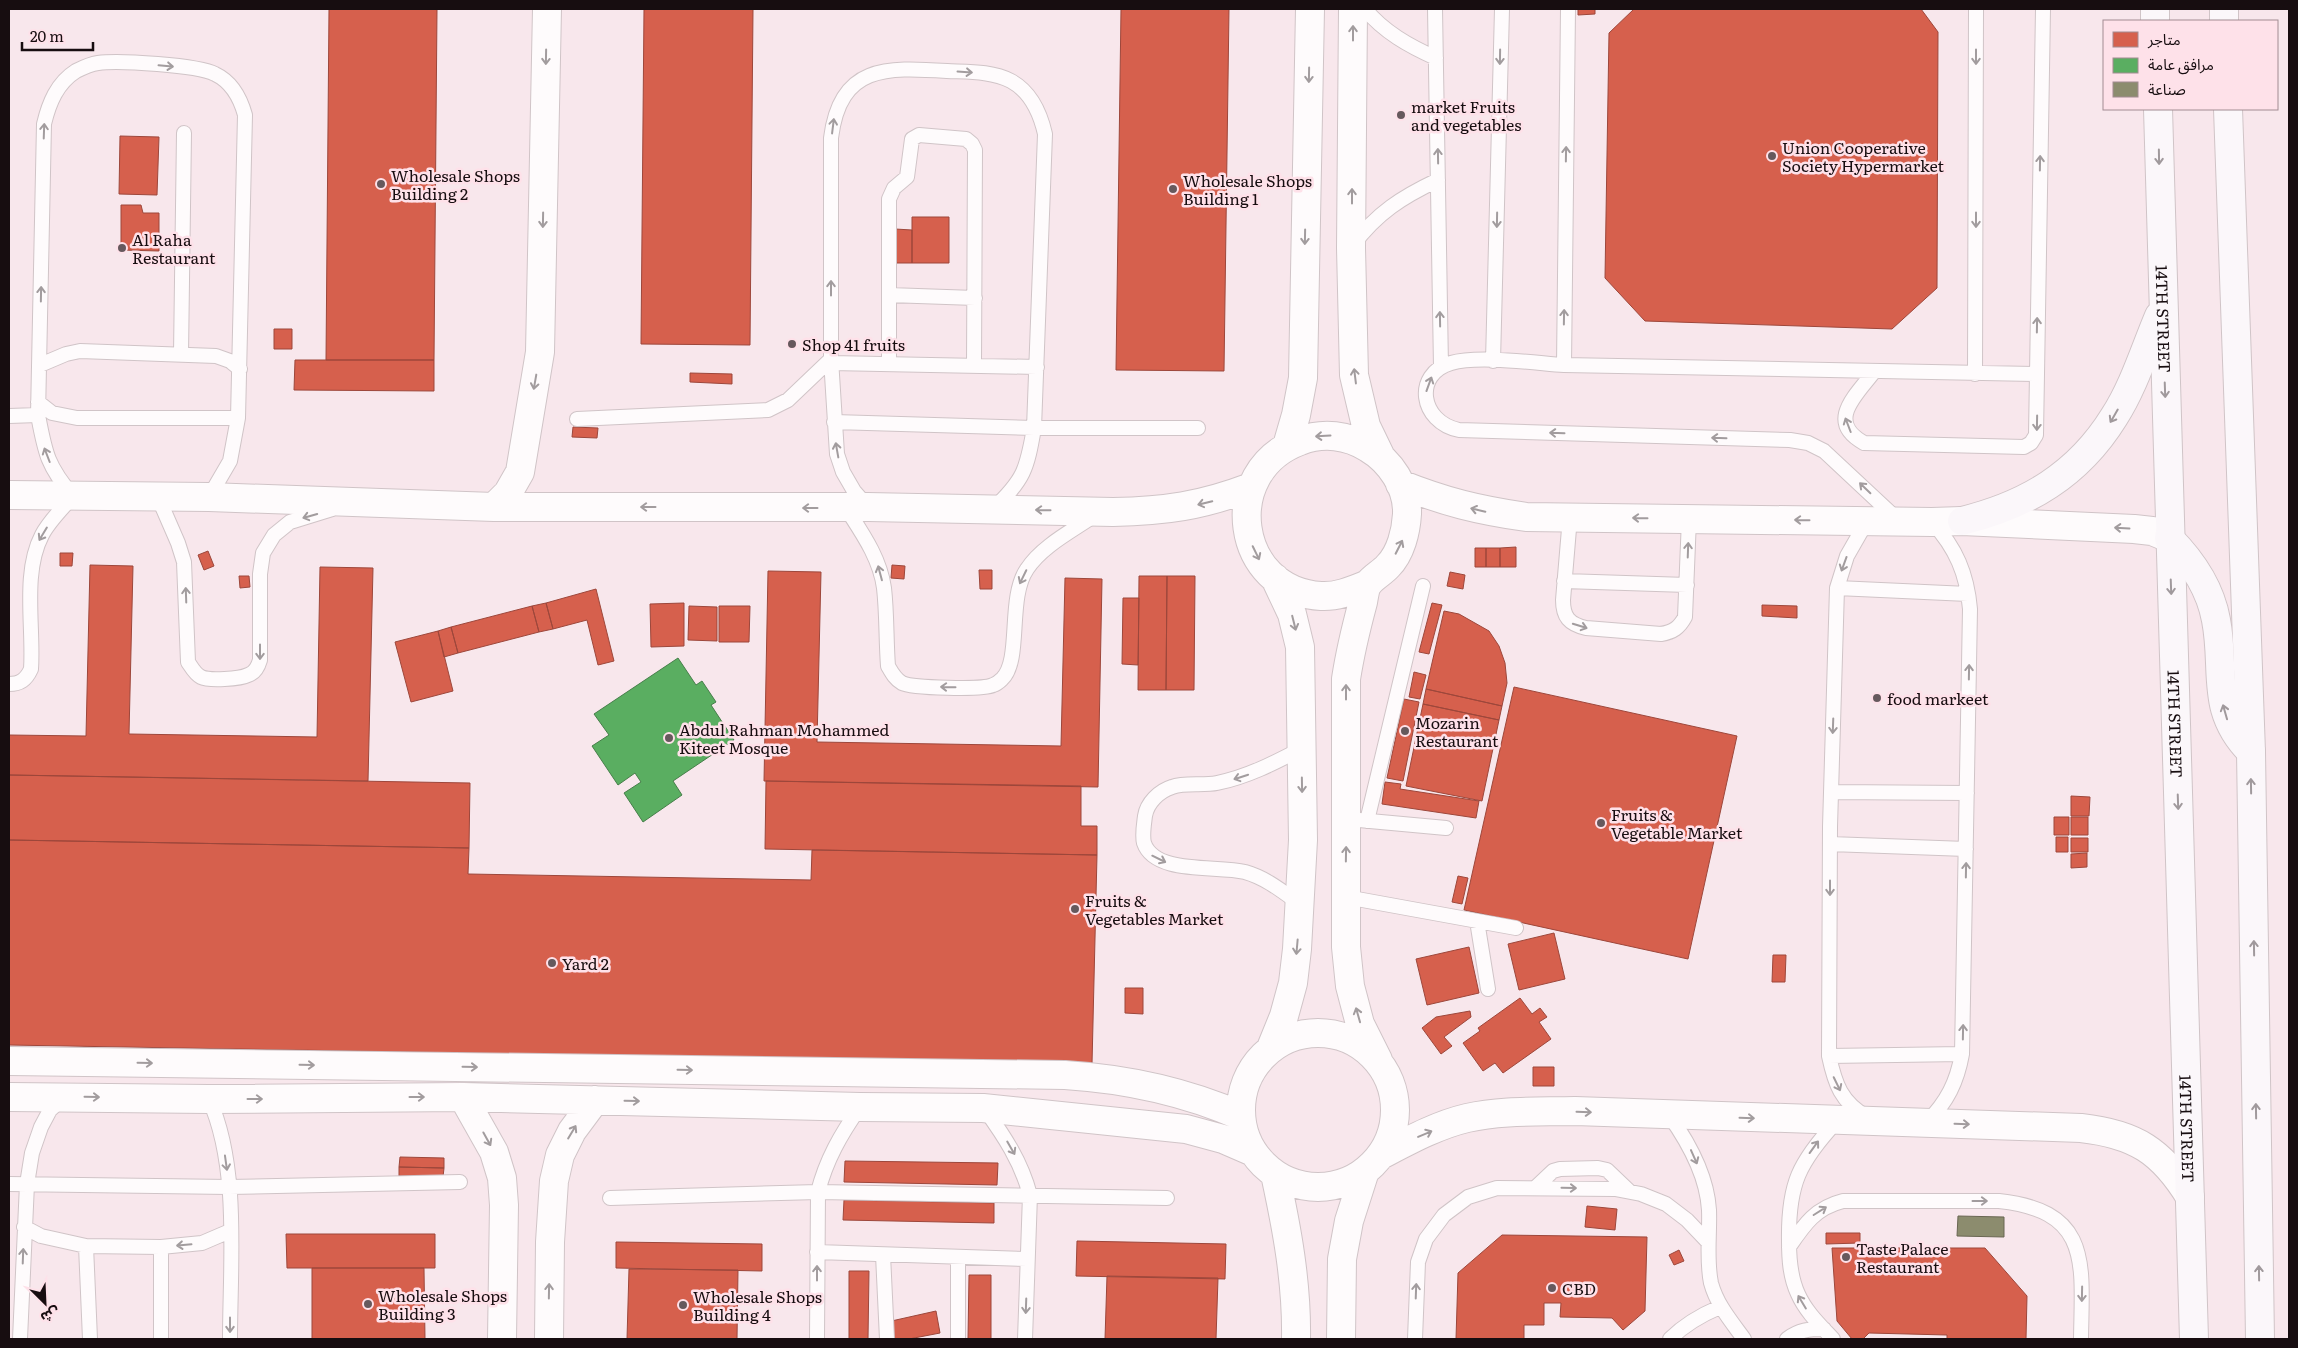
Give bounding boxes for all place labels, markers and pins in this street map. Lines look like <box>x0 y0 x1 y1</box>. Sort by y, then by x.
place label: market Fruits and vegetables <box>1411 94 1521 136</box>
marker: market Fruits and vegetables <box>1395 109 1407 121</box>
place label: Union Cooperative Society Hypermarket <box>1782 135 1945 177</box>
marker: Union Cooperative Society Hypermarket <box>1766 150 1778 162</box>
place label: Wholesale Shops Building 2 <box>391 163 520 205</box>
place label: Wholesale Shops Building 1 <box>1183 168 1312 210</box>
marker: Wholesale Shops Building 2 <box>375 178 387 190</box>
marker: Wholesale Shops Building 1 <box>1167 183 1179 195</box>
place label: Al Raha Restaurant <box>132 227 216 269</box>
marker: Al Raha Restaurant <box>116 242 128 254</box>
place label: Shop 41 fruits <box>802 332 905 356</box>
marker: Shop 41 fruits <box>786 338 798 350</box>
place label: food markeet <box>1887 686 1989 710</box>
marker: food markeet <box>1871 692 1883 704</box>
place label: Mozarin Restaurant <box>1415 710 1499 752</box>
place label: Abdul Rahman Mohammed Kiteet Mosque <box>679 717 890 759</box>
marker: Mozarin Restaurant <box>1399 725 1411 737</box>
marker: Abdul Rahman Mohammed Kiteet Mosque <box>663 732 675 744</box>
place label: Fruits & Vegetable Market <box>1611 802 1743 844</box>
marker: Fruits & Vegetable Market <box>1595 817 1607 829</box>
place label: Fruits & Vegetables Market <box>1085 888 1224 930</box>
marker: Fruits & Vegetables Market <box>1069 903 1081 915</box>
place label: Yard 2 <box>562 951 609 975</box>
marker: Yard 2 <box>546 957 558 969</box>
place label: Taste Palace Restaurant <box>1856 1236 1948 1278</box>
marker: Taste Palace Restaurant <box>1840 1251 1852 1263</box>
place label: CBD <box>1562 1276 1596 1300</box>
marker: CBD <box>1546 1282 1558 1294</box>
place label: Wholesale Shops Building 3 <box>378 1283 507 1325</box>
place label: Wholesale Shops Building 4 <box>693 1284 822 1326</box>
marker: Wholesale Shops Building 3 <box>362 1298 374 1310</box>
marker: Wholesale Shops Building 4 <box>677 1299 689 1311</box>

